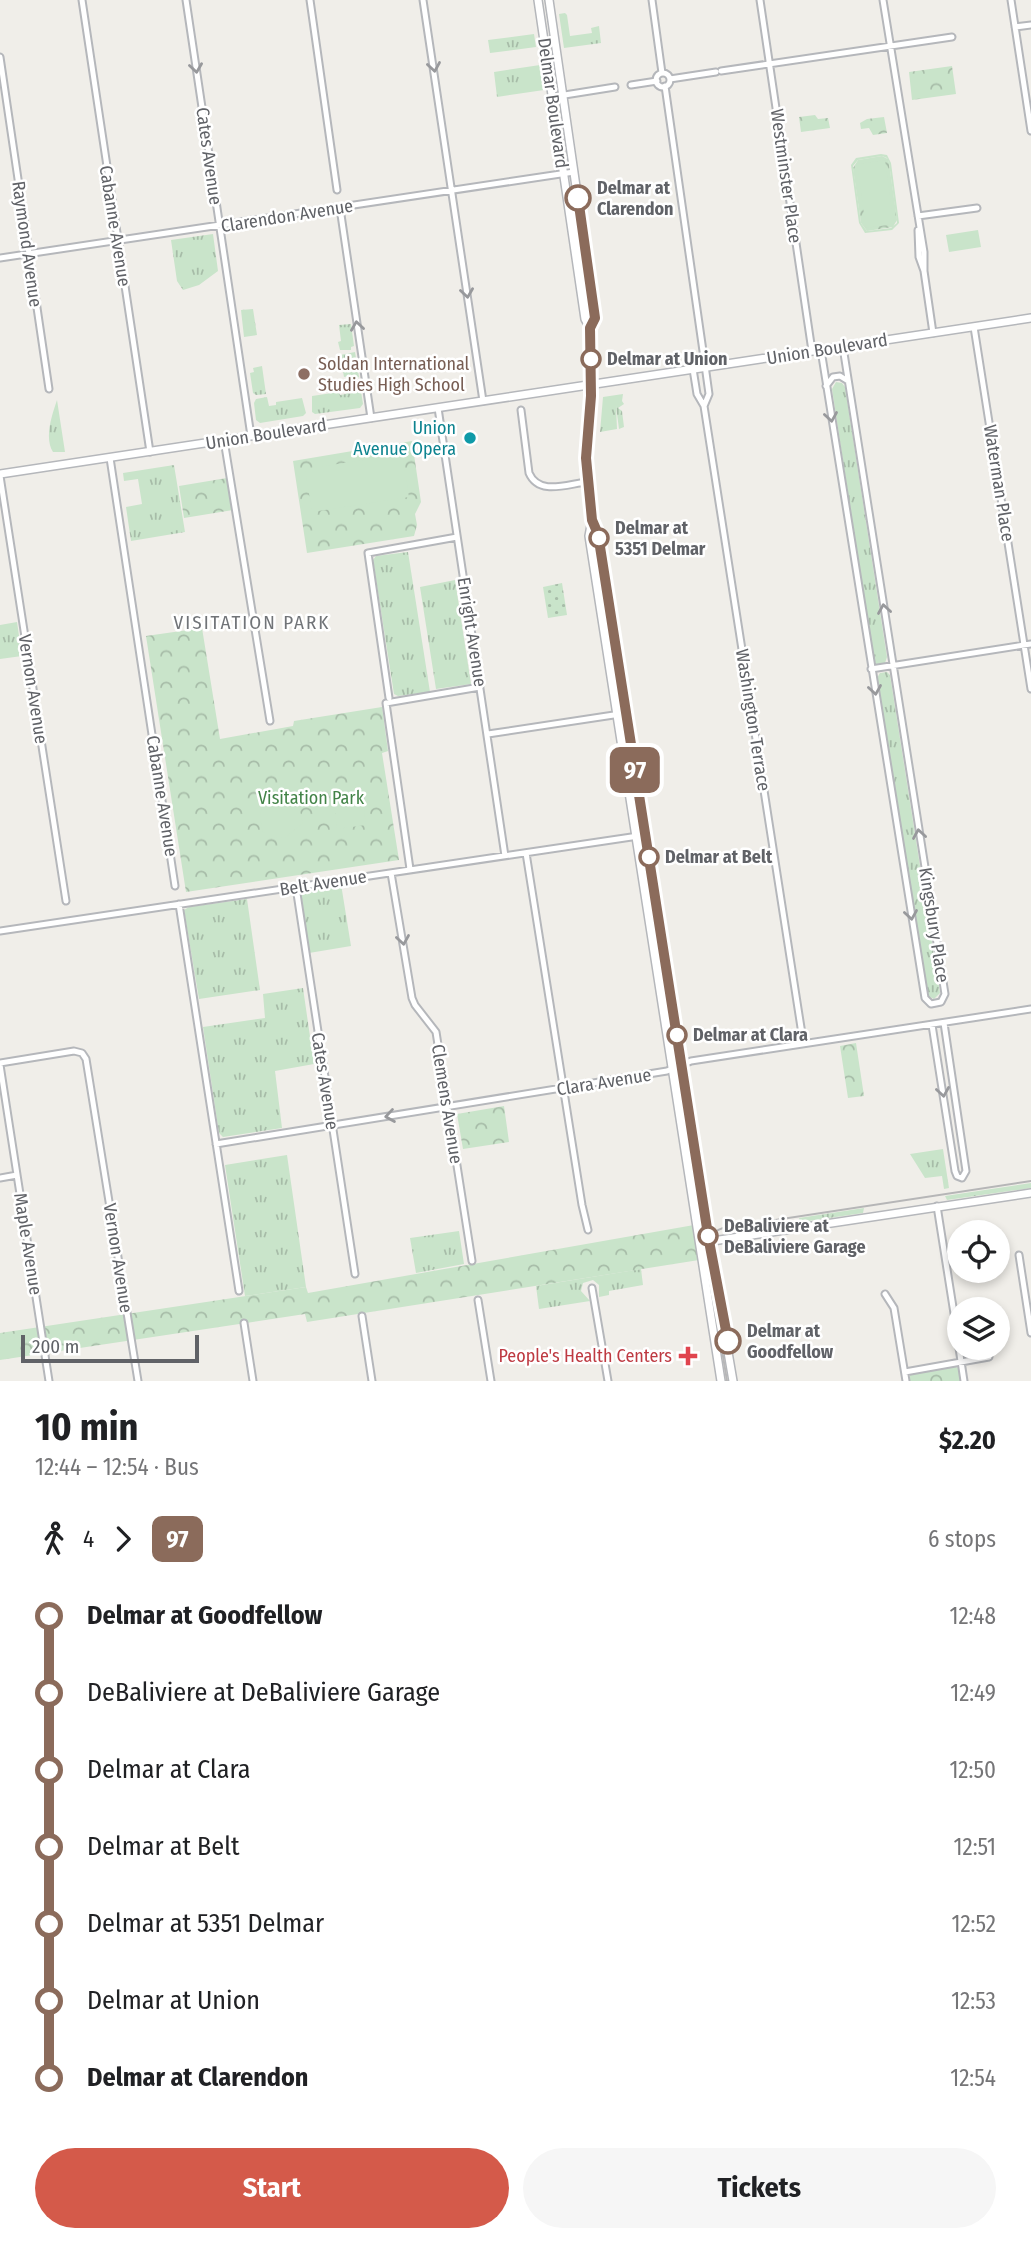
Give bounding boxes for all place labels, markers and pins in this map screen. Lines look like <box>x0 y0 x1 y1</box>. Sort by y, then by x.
place label: Delmar at Clarendon <box>597 177 674 220</box>
marker: Delmar at Clarendon <box>565 185 591 211</box>
place label: Delmar at Union <box>607 348 728 370</box>
marker: Delmar at Union <box>581 349 601 369</box>
place label: Soldan International Studies High School <box>318 353 470 396</box>
marker: Soldan International Studies High School <box>296 366 312 382</box>
place label: Union Avenue Opera <box>353 417 456 460</box>
marker: Union Avenue Opera <box>462 430 478 446</box>
place label: Delmar at 5351 Delmar <box>615 517 706 560</box>
marker: Delmar at 5351 Delmar <box>589 528 609 548</box>
place label: Delmar at Belt <box>665 846 773 868</box>
marker: Delmar at Belt <box>639 847 659 867</box>
place label: Delmar at Clara <box>693 1024 808 1046</box>
marker: Delmar at Clara <box>667 1025 687 1045</box>
place label: DeBaliviere at DeBaliviere Garage <box>724 1215 866 1258</box>
marker: DeBaliviere at DeBaliviere Garage <box>698 1226 718 1246</box>
place label: Delmar at Goodfellow <box>747 1320 834 1363</box>
marker: Delmar at Goodfellow <box>715 1328 741 1354</box>
place label: People's Health Centers <box>498 1345 672 1367</box>
marker: People's Health Centers <box>678 1346 698 1366</box>

